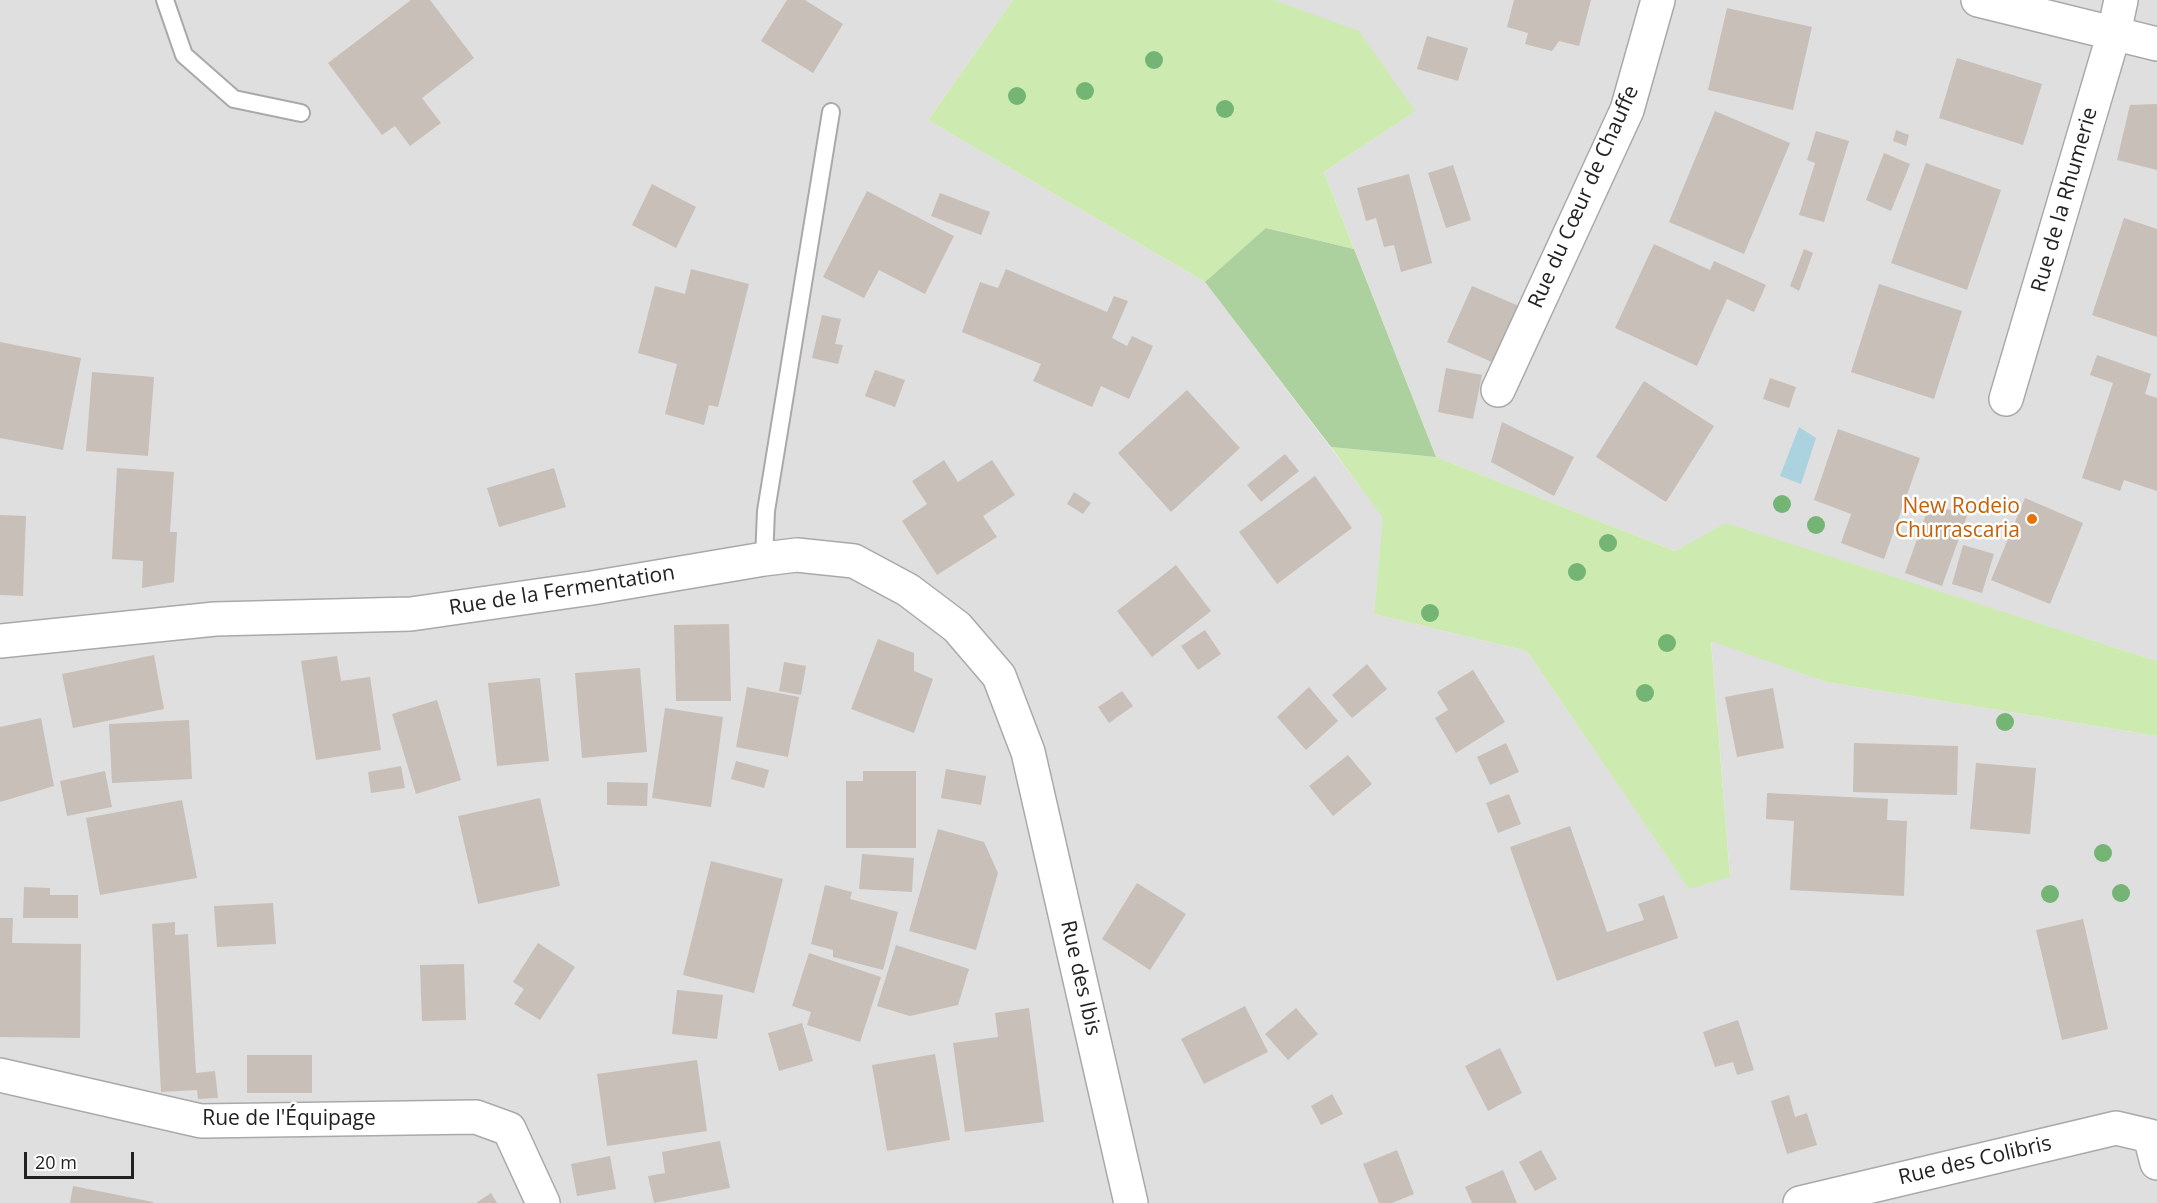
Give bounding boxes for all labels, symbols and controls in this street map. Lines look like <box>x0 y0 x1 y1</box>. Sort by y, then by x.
street label: Rue du Cœur de Chauffe <box>1523 82 1645 312</box>
street label: Rue de la Rhumerie <box>2027 105 2103 295</box>
place label: New Rodeio Churrascaria <box>1895 494 2020 544</box>
marker: New Rodeio Churrascaria <box>2025 512 2039 526</box>
street label: Rue de la Fermentation <box>447 561 677 621</box>
street label: Rue des Ibis <box>1055 918 1105 1038</box>
street label: Rue de l'Équipage <box>202 1106 376 1132</box>
street label: Rue des Colibris <box>1896 1131 2054 1191</box>
scale bar <box>27 1140 136 1178</box>
text: 20 m <box>35 1150 77 1174</box>

